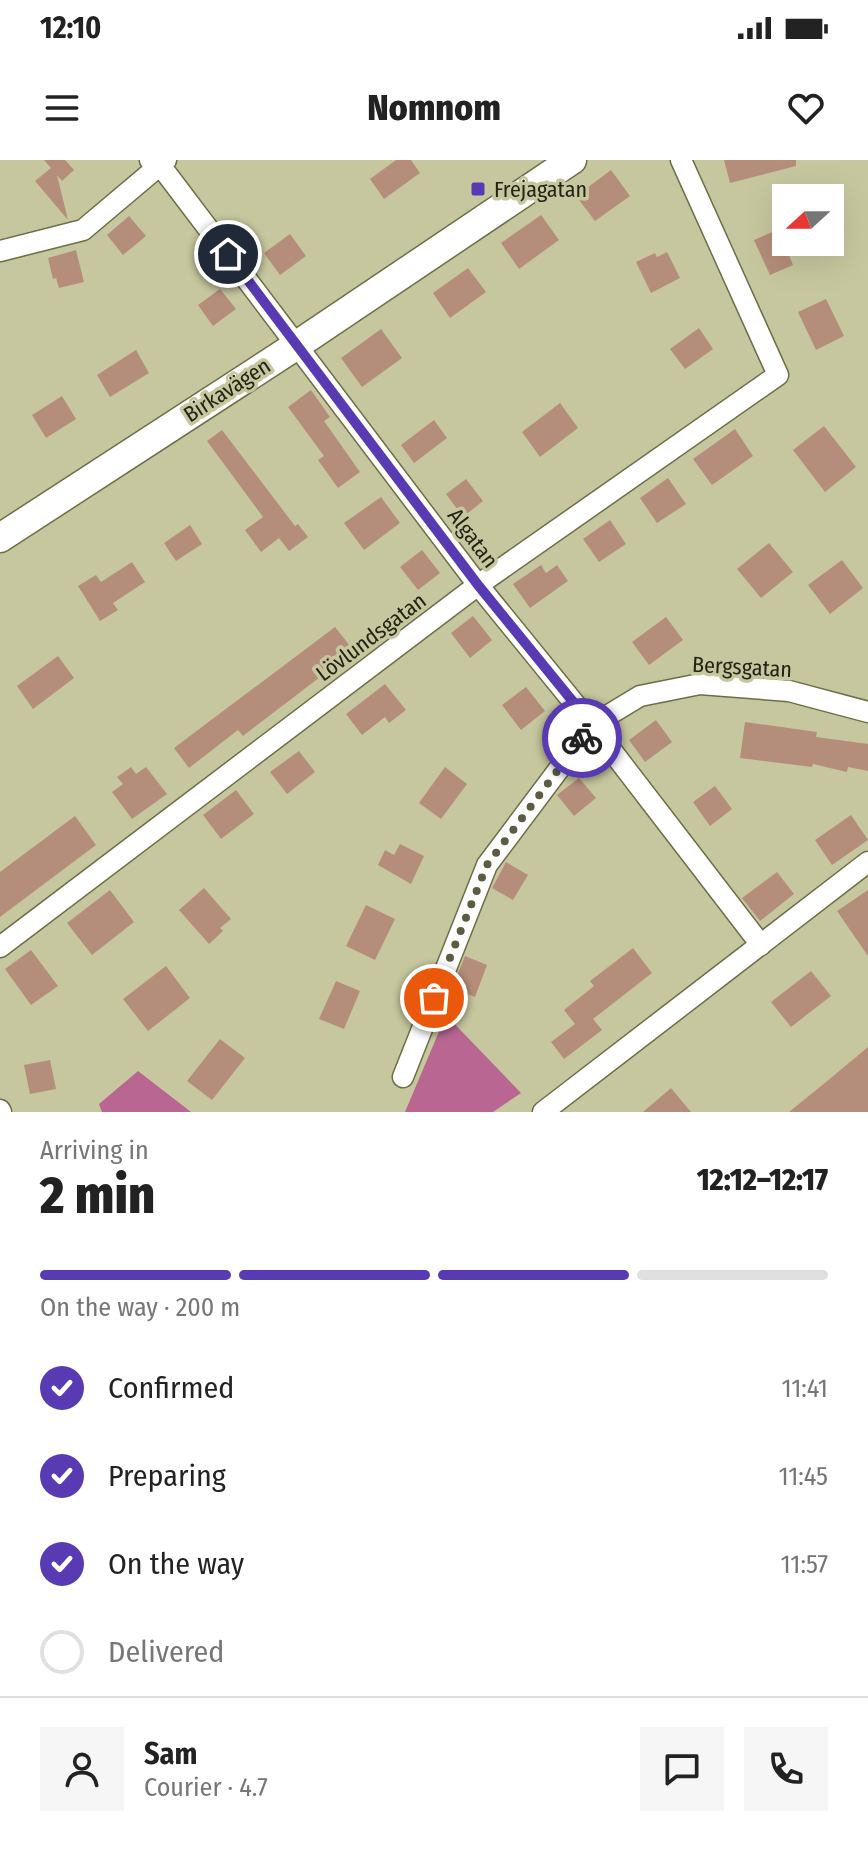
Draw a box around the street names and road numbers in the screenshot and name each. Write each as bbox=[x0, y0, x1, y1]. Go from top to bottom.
street label: Birkavägen bbox=[179, 352, 275, 428]
street label: Algatan bbox=[442, 503, 504, 573]
street label: Lövlundsgatan bbox=[311, 587, 431, 687]
street label: Bergsgatan bbox=[691, 651, 793, 683]

